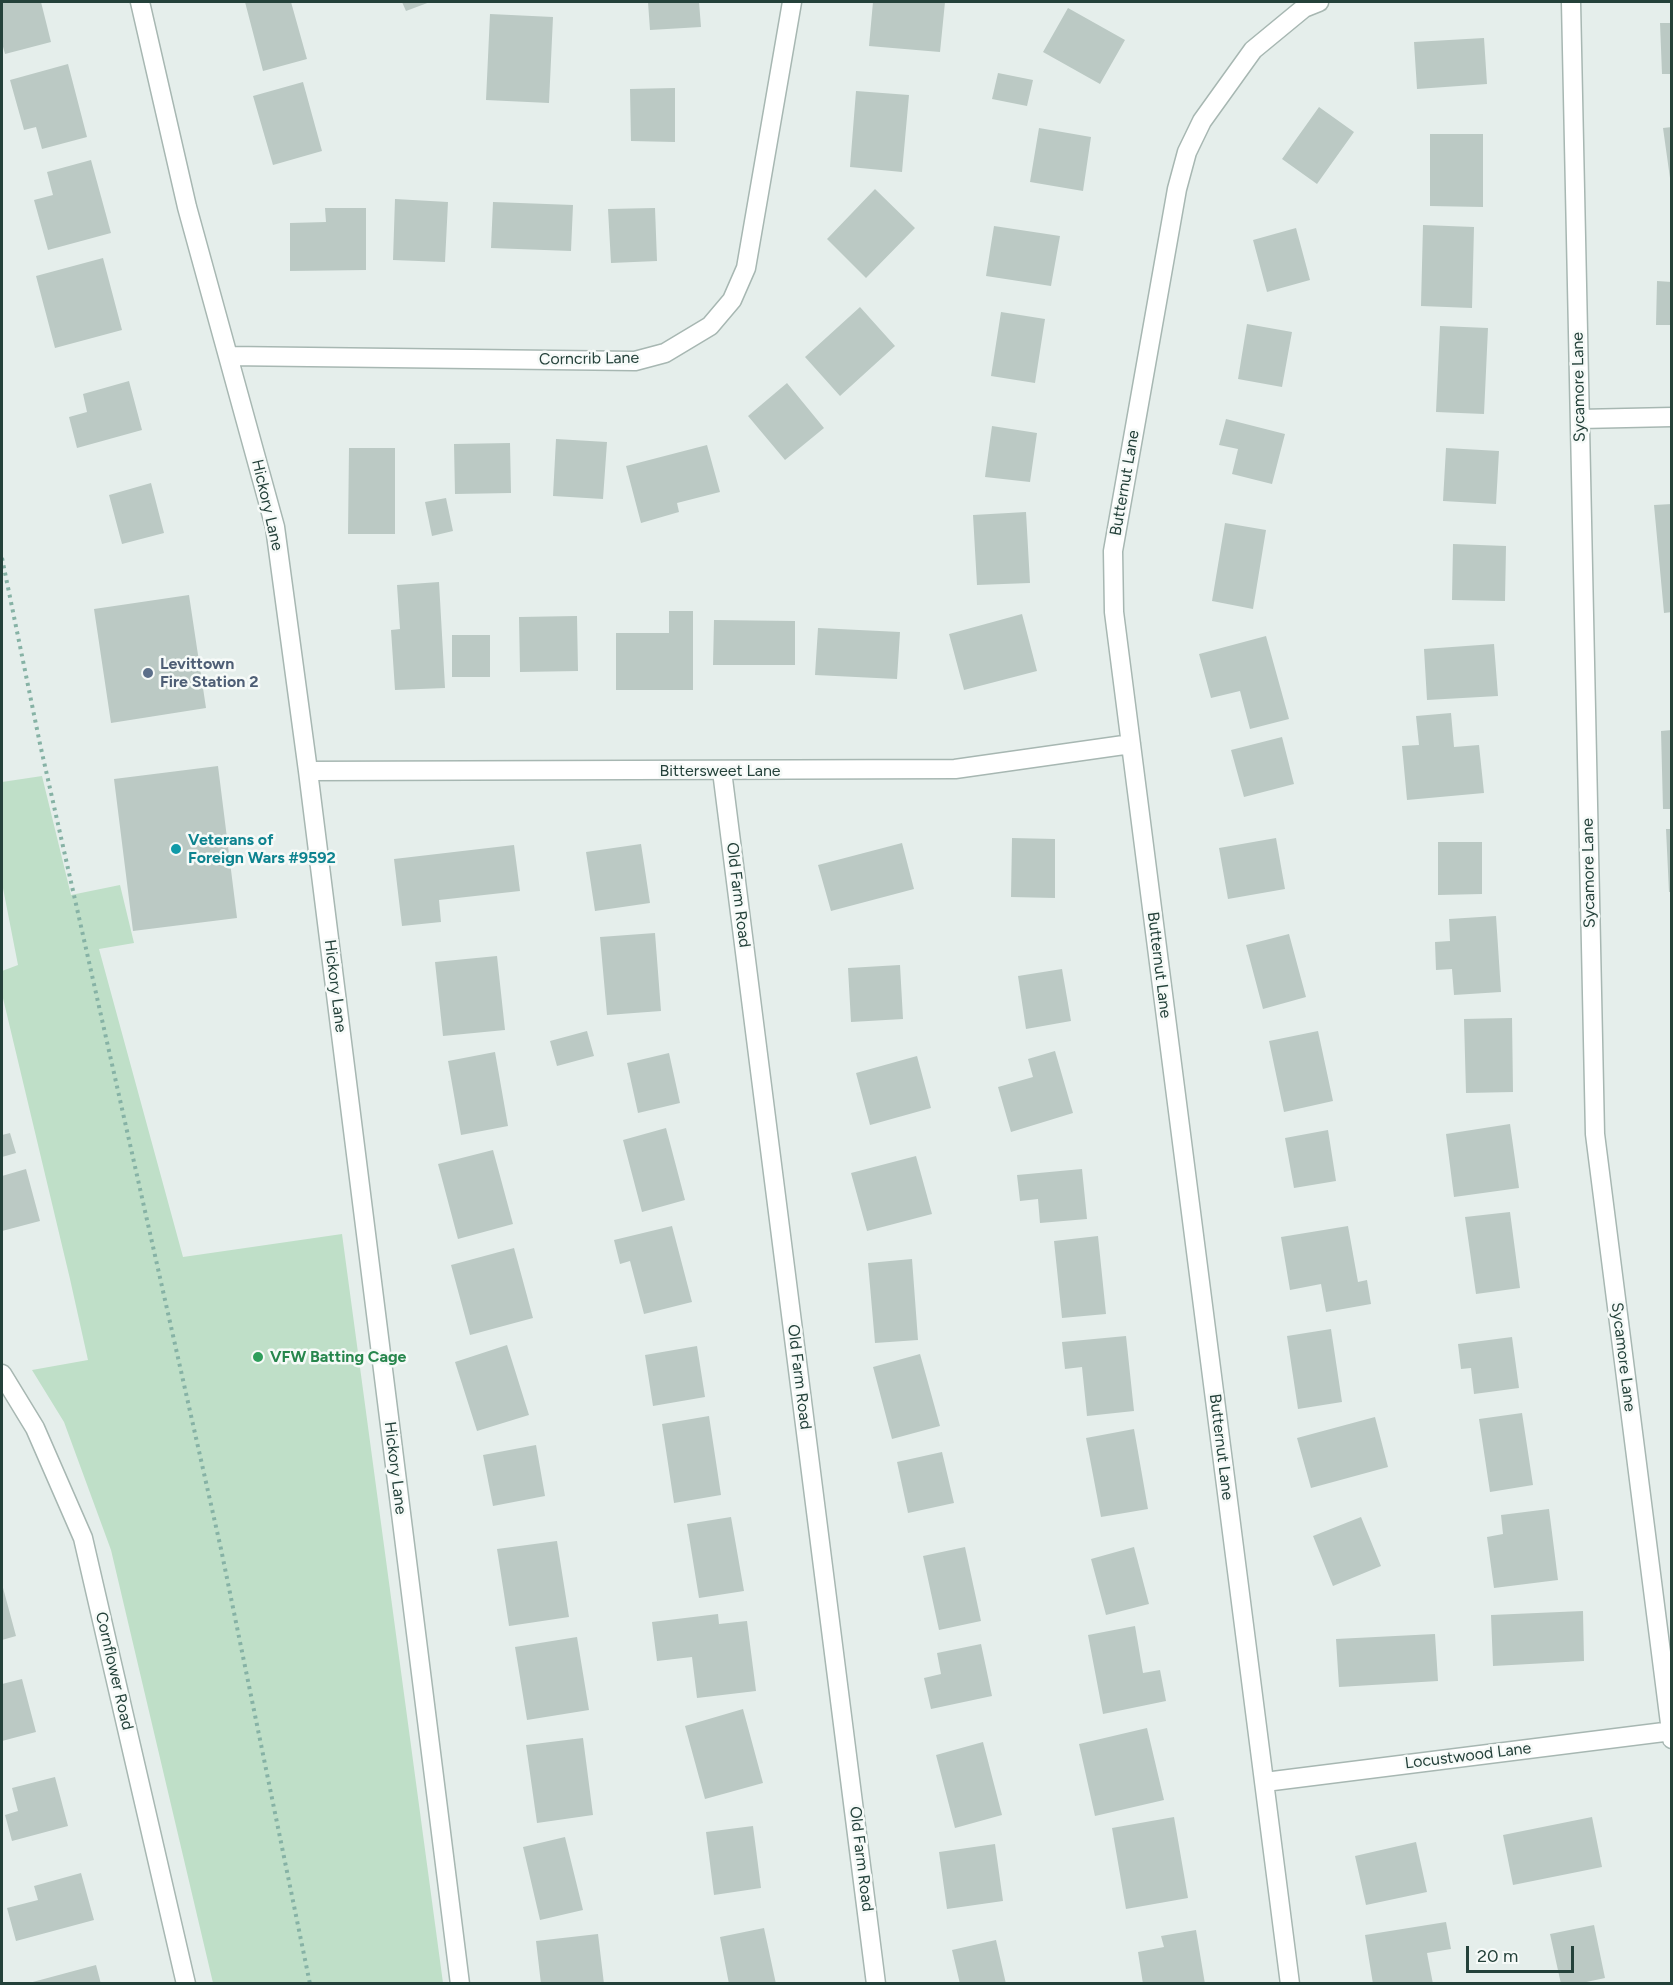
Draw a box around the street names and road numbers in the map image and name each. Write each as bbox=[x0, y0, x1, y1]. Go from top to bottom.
street label: Sycamore Lane bbox=[1568, 332, 1590, 442]
street label: Corncrib Lane bbox=[539, 349, 639, 369]
street label: Butternut Lane bbox=[1106, 429, 1144, 537]
street label: Hickory Lane bbox=[247, 457, 287, 553]
street label: Bittersweet Lane bbox=[659, 761, 781, 781]
street label: Sycamore Lane bbox=[1578, 818, 1600, 928]
street label: Old Farm Road bbox=[722, 841, 754, 949]
street label: Butternut Lane bbox=[1143, 911, 1175, 1019]
street label: Hickory Lane bbox=[320, 939, 350, 1033]
street label: Sycamore Lane bbox=[1607, 1301, 1639, 1413]
street label: Old Farm Road bbox=[783, 1323, 815, 1431]
street label: Butternut Lane bbox=[1205, 1393, 1237, 1501]
street label: Hickory Lane bbox=[380, 1421, 410, 1515]
street label: Cornflower Road bbox=[91, 1610, 137, 1732]
street label: Locustwood Lane bbox=[1404, 1739, 1532, 1773]
street label: Old Farm Road bbox=[845, 1805, 877, 1913]

